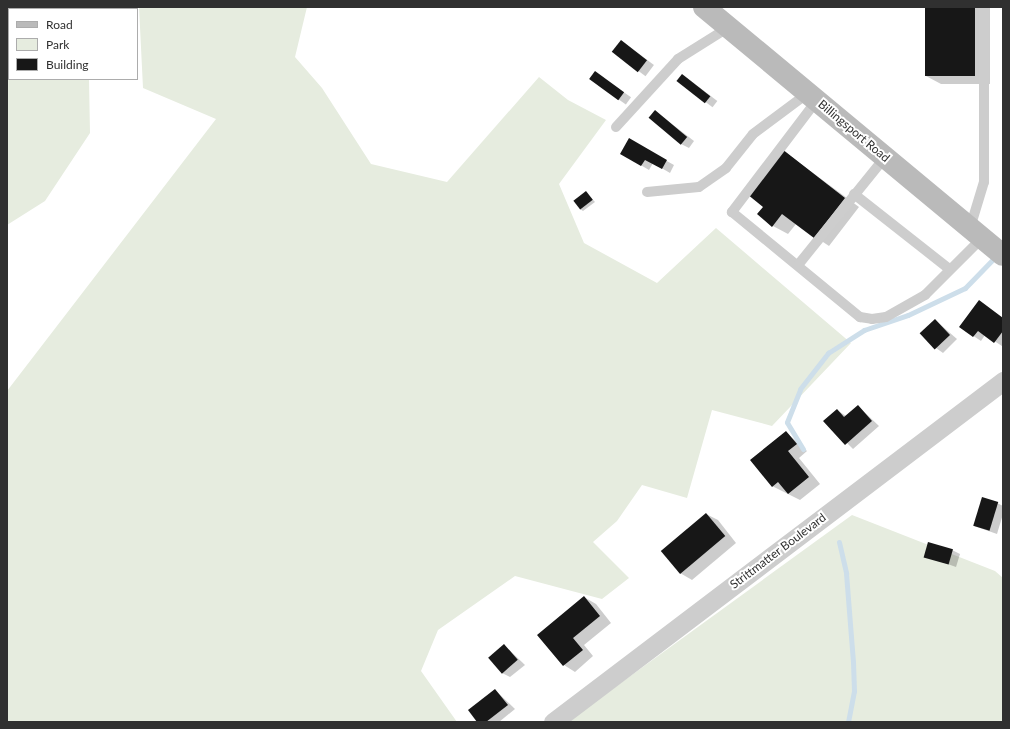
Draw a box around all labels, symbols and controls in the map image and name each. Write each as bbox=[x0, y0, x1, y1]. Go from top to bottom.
legend bbox=[8, 8, 138, 80]
text: Road bbox=[46, 17, 73, 32]
text: Park bbox=[46, 37, 69, 52]
text: Building bbox=[46, 57, 89, 72]
street label: Billingsport Road bbox=[815, 97, 893, 165]
street label: Strittmatter Boulevard bbox=[727, 510, 829, 592]

